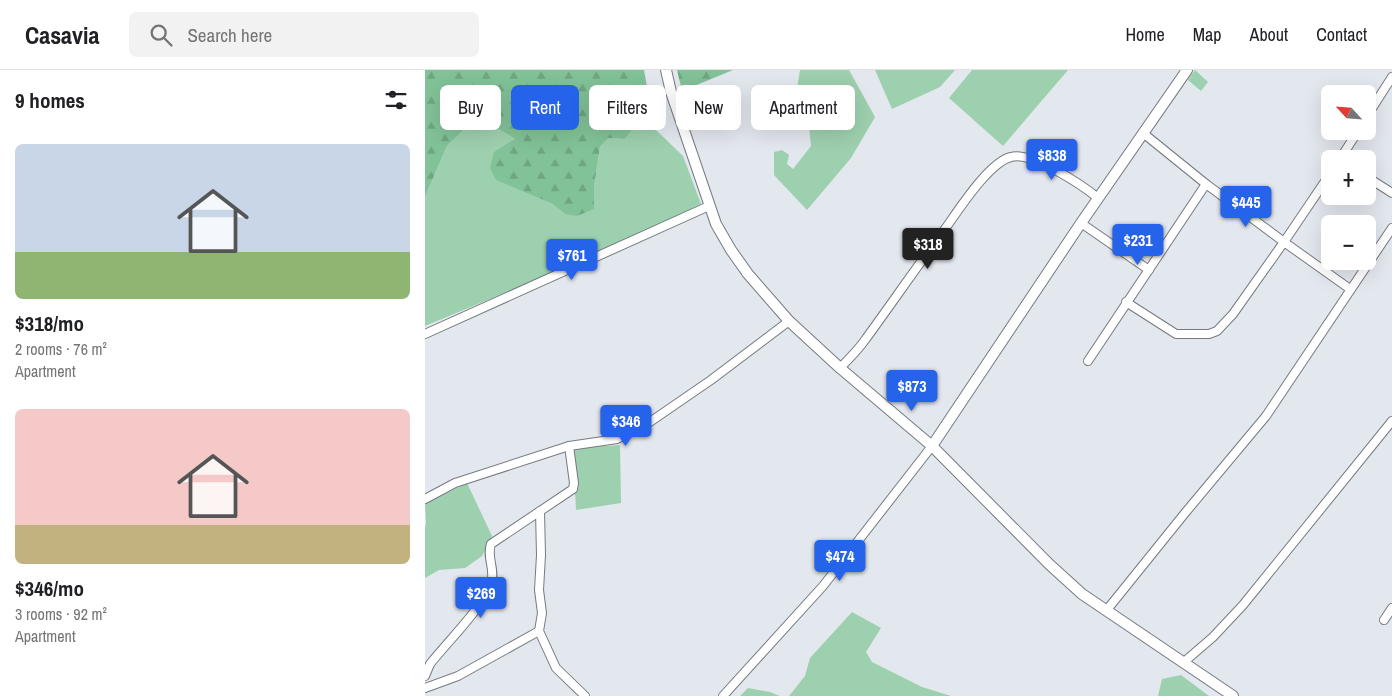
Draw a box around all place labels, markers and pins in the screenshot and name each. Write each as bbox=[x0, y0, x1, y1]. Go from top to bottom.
pin: $838 bbox=[1022, 138, 1082, 181]
pin: $445 bbox=[1216, 186, 1276, 228]
pin: $231 bbox=[1108, 224, 1168, 266]
pin: $318 bbox=[898, 228, 958, 270]
pin: $761 bbox=[542, 238, 602, 281]
pin: $873 bbox=[882, 370, 942, 412]
pin: $346 bbox=[596, 404, 656, 447]
pin: $474 bbox=[810, 540, 870, 582]
pin: $269 bbox=[451, 576, 511, 619]

